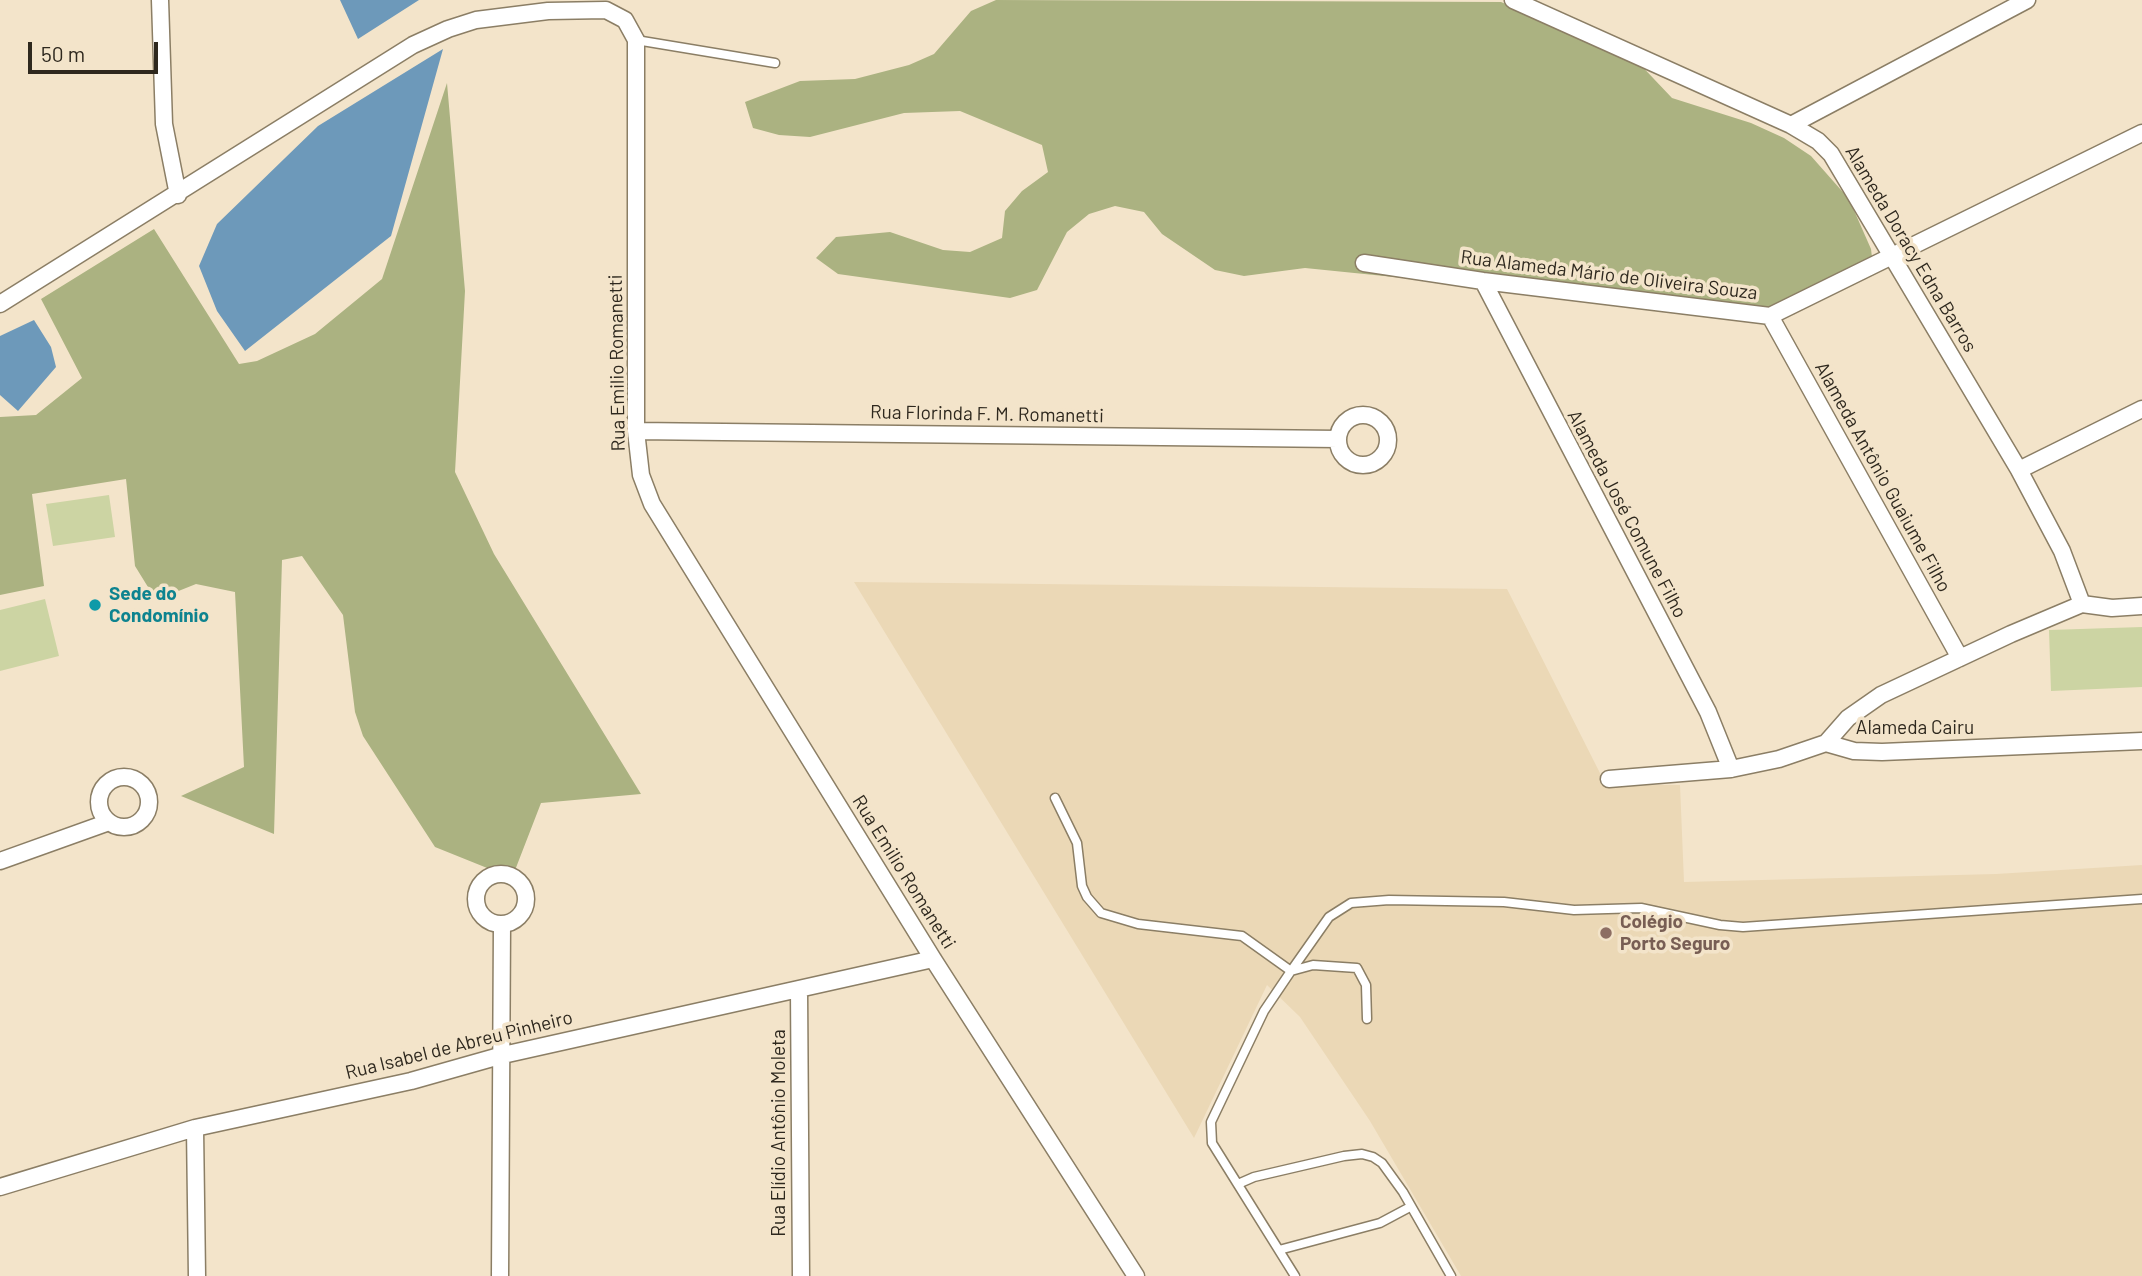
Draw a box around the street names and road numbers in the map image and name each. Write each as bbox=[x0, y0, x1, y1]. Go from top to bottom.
street label: Alameda Doracy Edna Barros bbox=[1840, 142, 1982, 356]
street label: Rua Alameda Mário de Oliveira Souza bbox=[1459, 245, 1759, 305]
street label: Rua Emilio Romanetti bbox=[604, 274, 630, 452]
street label: Alameda Antônio Guaiume Filho bbox=[1810, 358, 1956, 596]
street label: Rua Florinda F. M. Romanetti bbox=[870, 401, 1104, 427]
street label: Alameda José Comune Filho bbox=[1563, 406, 1691, 622]
street label: Alameda Cairu bbox=[1856, 717, 1974, 739]
street label: Rua Emilio Romanetti bbox=[847, 791, 961, 953]
street label: Rua Isabel de Abreu Pinheiro bbox=[343, 1006, 575, 1084]
street label: Rua Elídio Antônio Moleta bbox=[768, 1029, 790, 1237]

